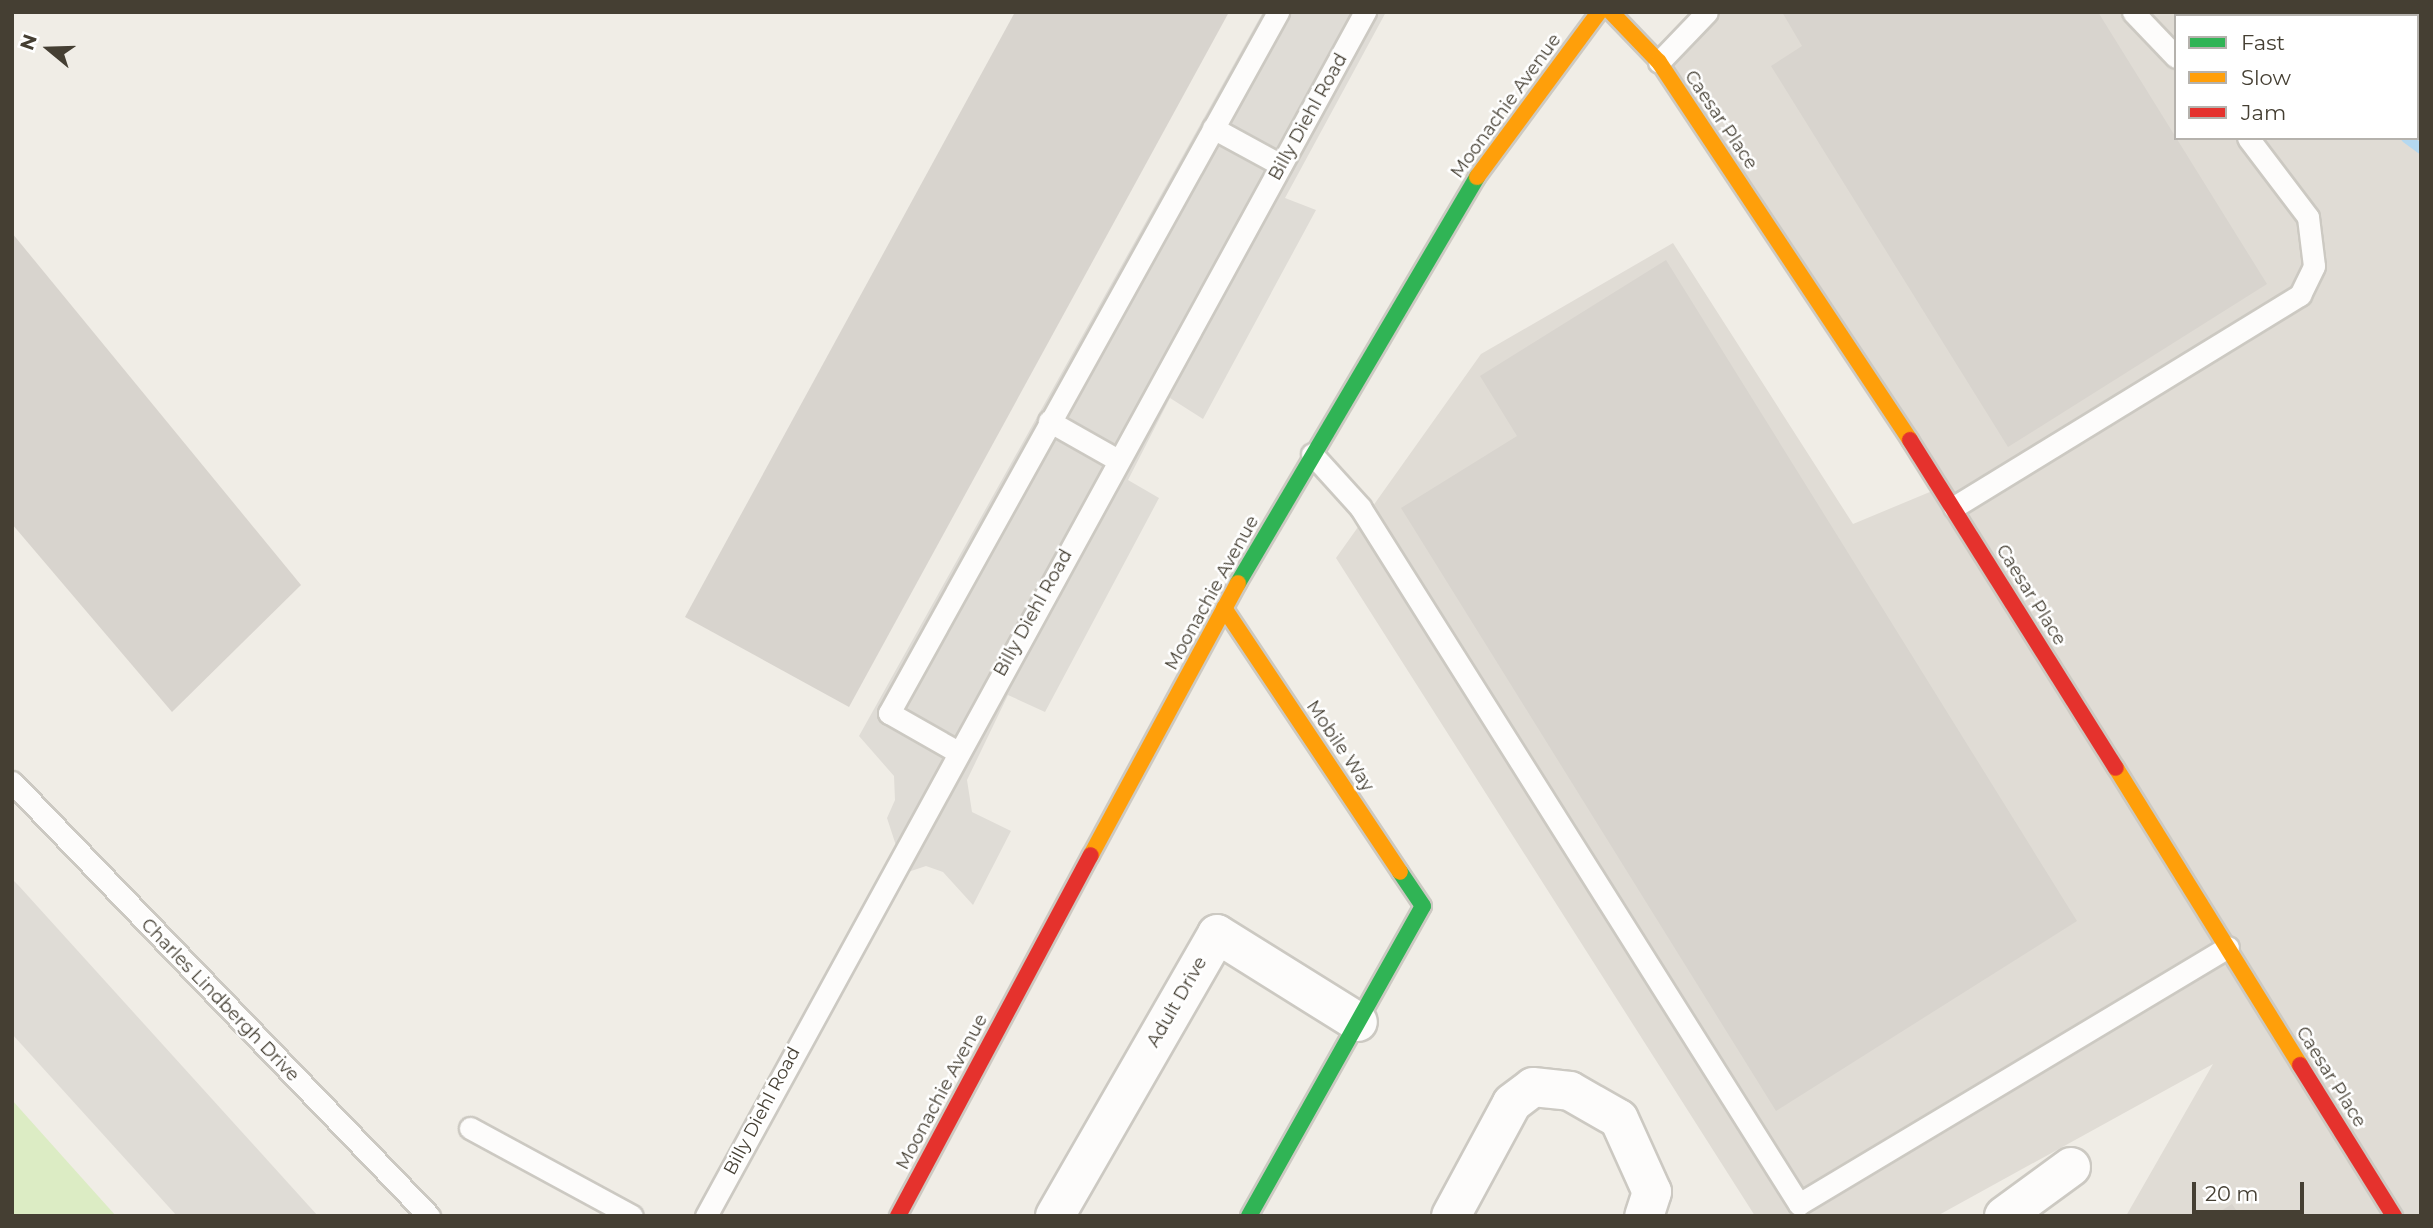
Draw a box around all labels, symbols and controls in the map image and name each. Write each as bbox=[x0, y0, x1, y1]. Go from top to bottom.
north arrow bbox=[14, 14, 84, 84]
legend bbox=[2174, 14, 2419, 140]
street label: Moonachie Avenue bbox=[1446, 30, 1566, 182]
text: Fast bbox=[2241, 30, 2285, 55]
text: N bbox=[15, 31, 42, 53]
street label: Billy Diehl Road bbox=[1264, 50, 1352, 184]
text: Slow bbox=[2241, 65, 2291, 90]
street label: Caesar Place bbox=[1680, 66, 1762, 174]
text: Jam bbox=[2241, 100, 2286, 125]
street label: Moonachie Avenue bbox=[1161, 512, 1263, 674]
street label: Caesar Place bbox=[1991, 541, 2071, 649]
street label: Billy Diehl Road bbox=[989, 546, 1077, 680]
street label: Mobile Way bbox=[1302, 696, 1378, 796]
street label: Charles Lindbergh Drive bbox=[136, 914, 304, 1086]
street label: Adult Drive bbox=[1142, 953, 1212, 1051]
street label: Moonachie Avenue bbox=[892, 1011, 992, 1173]
street label: Caesar Place bbox=[2291, 1023, 2371, 1131]
street label: Billy Diehl Road bbox=[719, 1043, 805, 1179]
scale bar bbox=[2195, 1168, 2307, 1212]
text: 20 m bbox=[2205, 1181, 2259, 1206]

